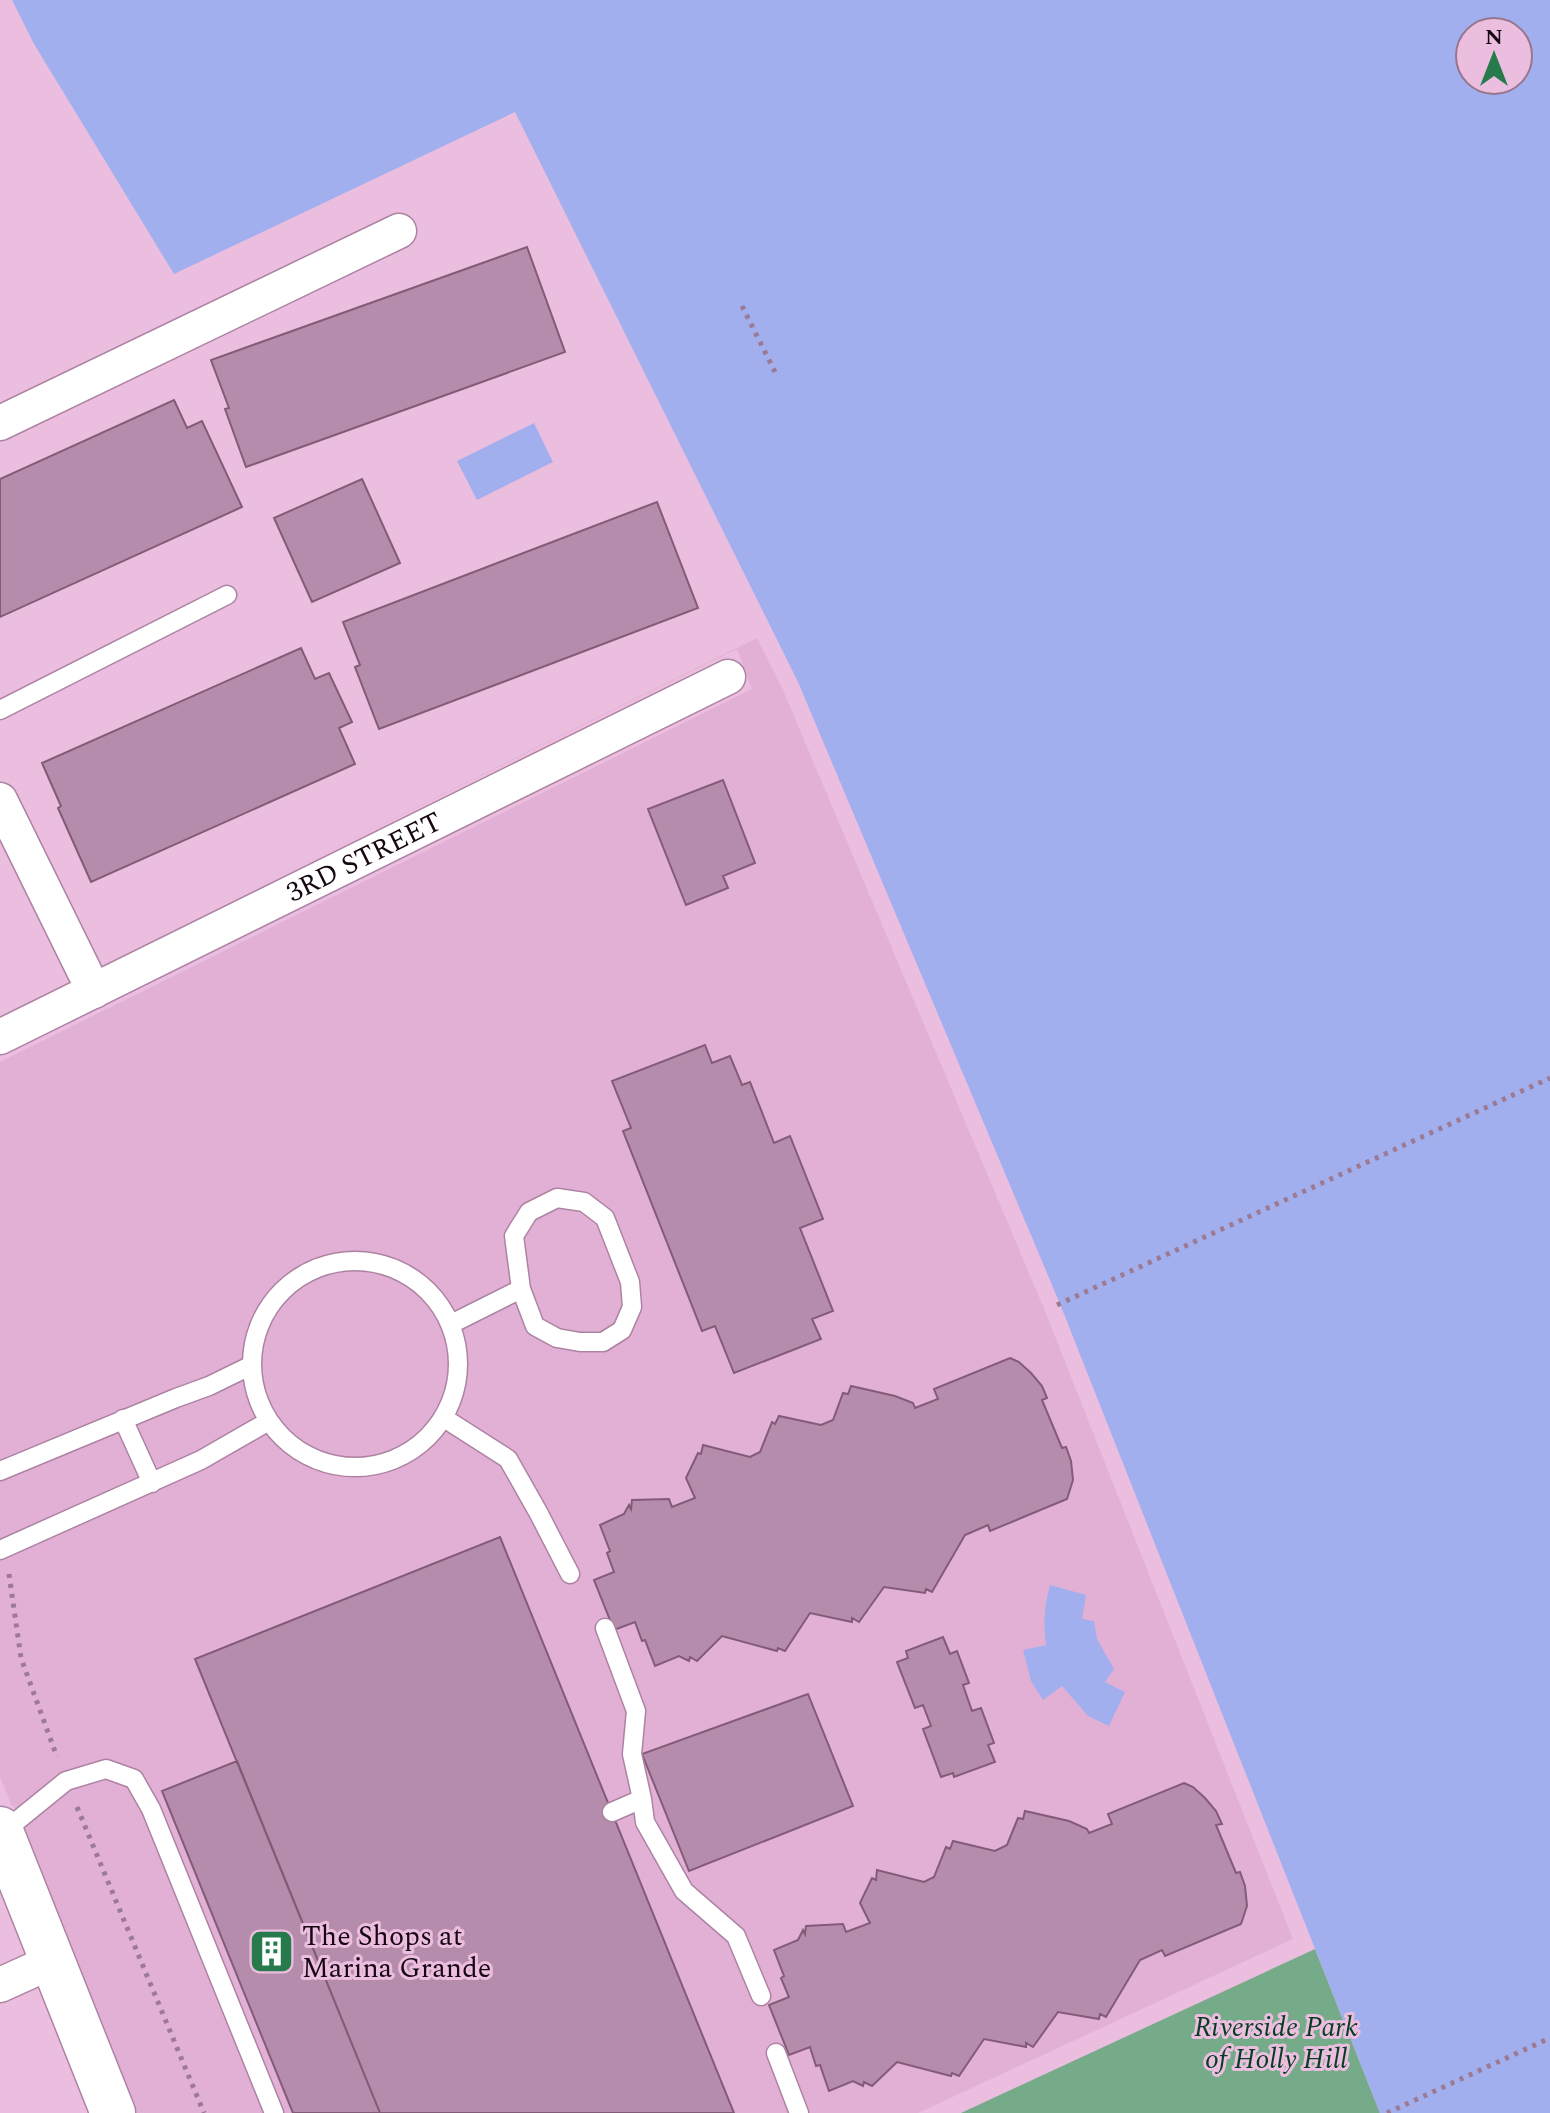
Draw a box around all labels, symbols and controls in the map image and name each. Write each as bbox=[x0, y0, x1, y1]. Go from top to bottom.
north arrow bbox=[1454, 16, 1534, 96]
text: N bbox=[1485, 21, 1503, 54]
street label: 3RD STREET bbox=[279, 800, 449, 914]
place label: The Shops at Marina Grande bbox=[302, 1915, 491, 1990]
building icon: The Shops at Marina Grande bbox=[247, 1928, 295, 1976]
park label: Riverside Park of Holly Hill bbox=[1194, 2006, 1358, 2081]

